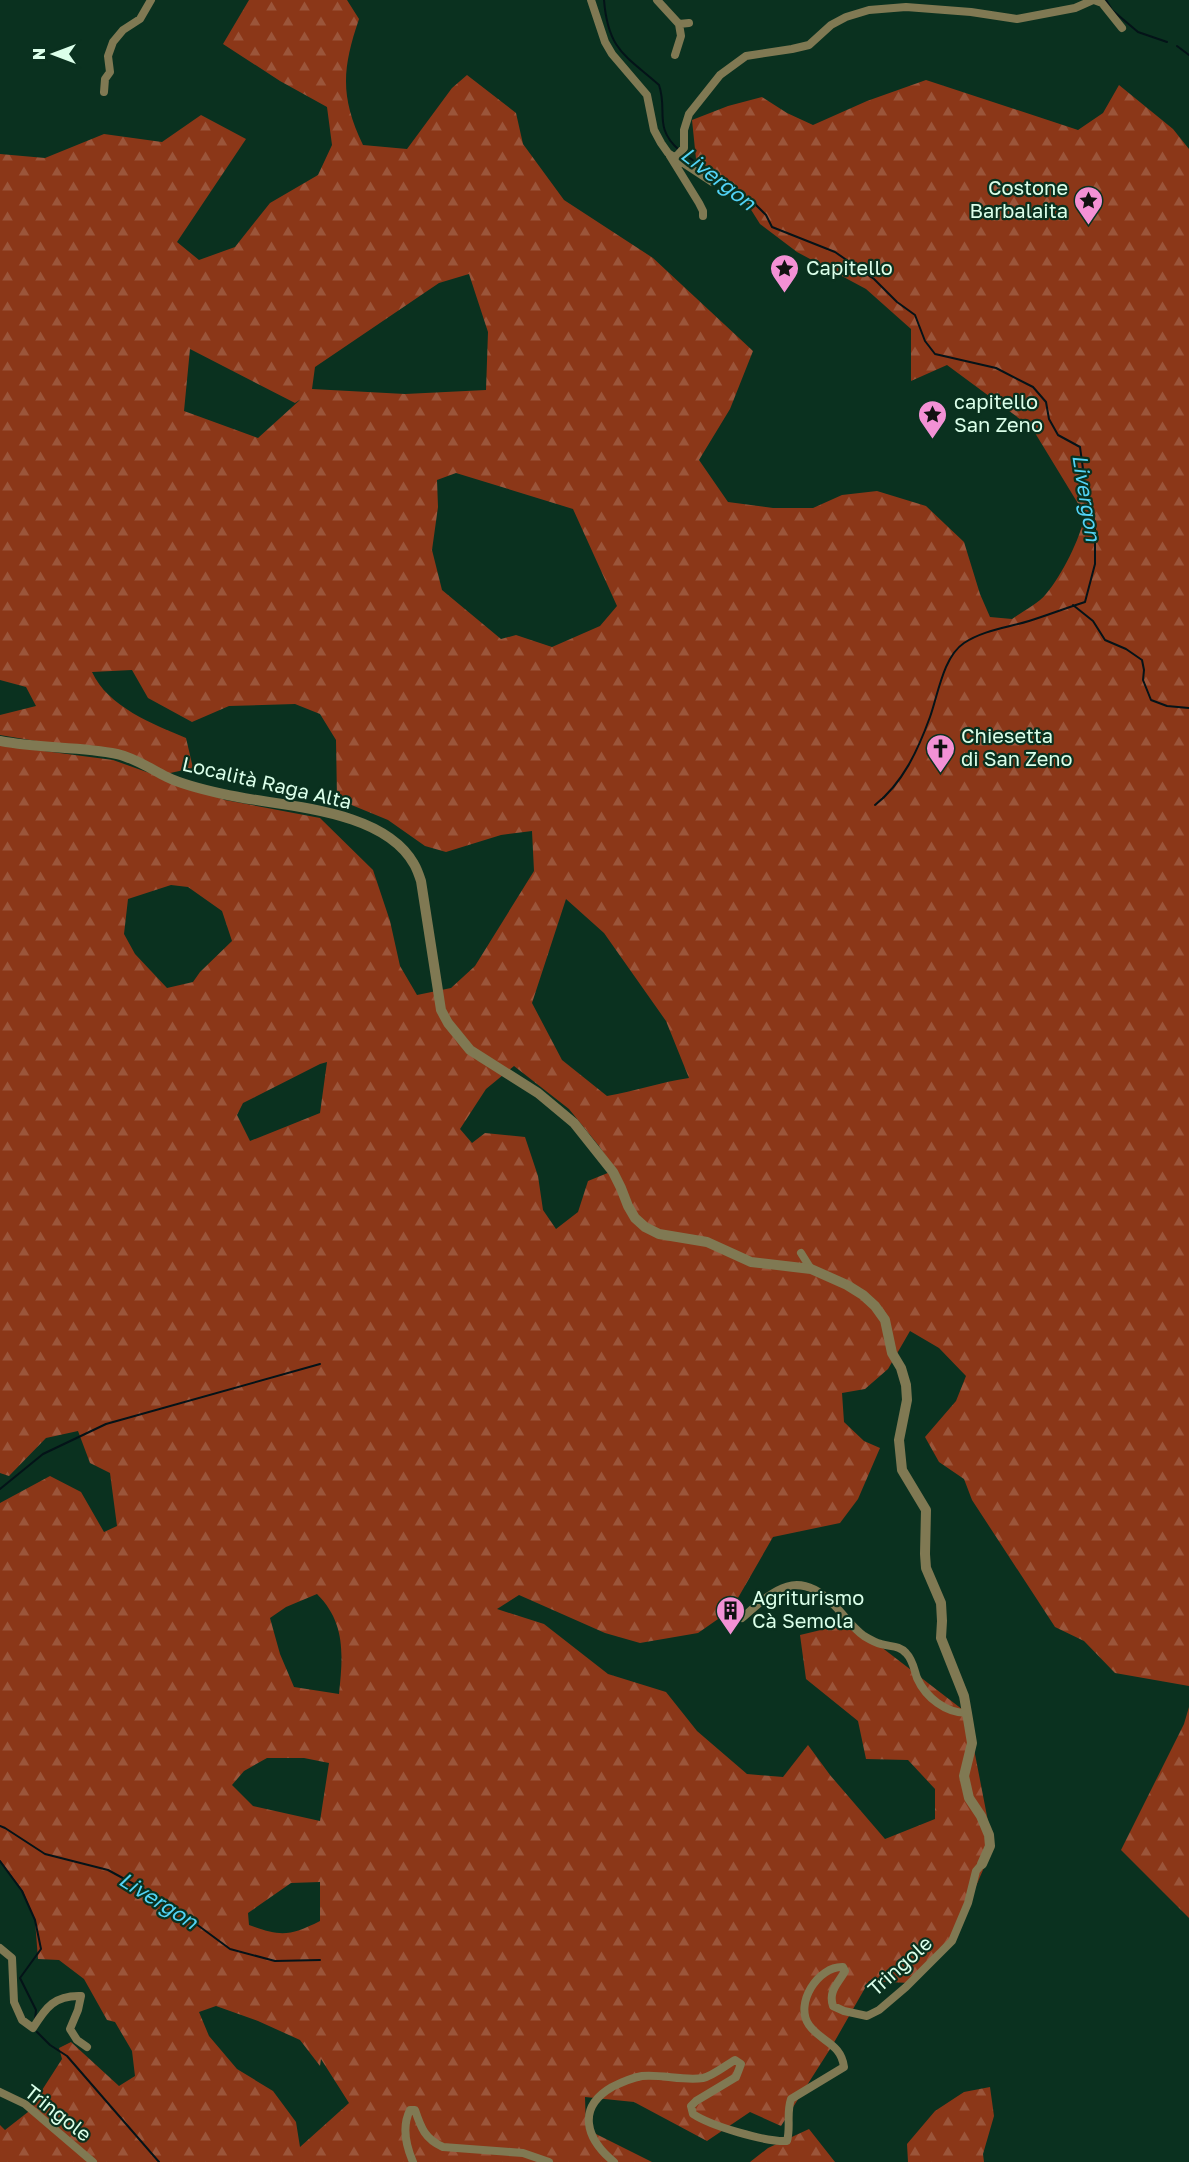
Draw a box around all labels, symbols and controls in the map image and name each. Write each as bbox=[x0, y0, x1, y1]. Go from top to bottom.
north arrow bbox=[24, 24, 84, 84]
text: N bbox=[29, 48, 49, 60]
water label: Livergon bbox=[676, 141, 762, 216]
place label: Costone Barbalaita bbox=[970, 175, 1068, 222]
place icon: Costone Barbalaita bbox=[1073, 184, 1105, 226]
place icon: Capitello bbox=[769, 252, 801, 294]
place label: Capitello bbox=[806, 255, 893, 279]
place label: capitello San Zeno bbox=[954, 389, 1043, 436]
place icon: capitello San Zeno bbox=[917, 398, 949, 440]
water label: Livergon bbox=[1067, 453, 1107, 544]
place label: Chiesetta di San Zeno bbox=[961, 723, 1073, 770]
church icon: Chiesetta di San Zeno bbox=[924, 732, 956, 774]
street label: Località Raga Alta bbox=[180, 751, 354, 813]
place label: Agriturismo Cà Semola bbox=[752, 1585, 864, 1632]
building icon: Agriturismo Cà Semola bbox=[715, 1594, 747, 1636]
water label: Livergon bbox=[115, 1866, 203, 1935]
street label: Tringole bbox=[862, 1930, 936, 2000]
street label: Tringole bbox=[20, 2079, 97, 2146]

